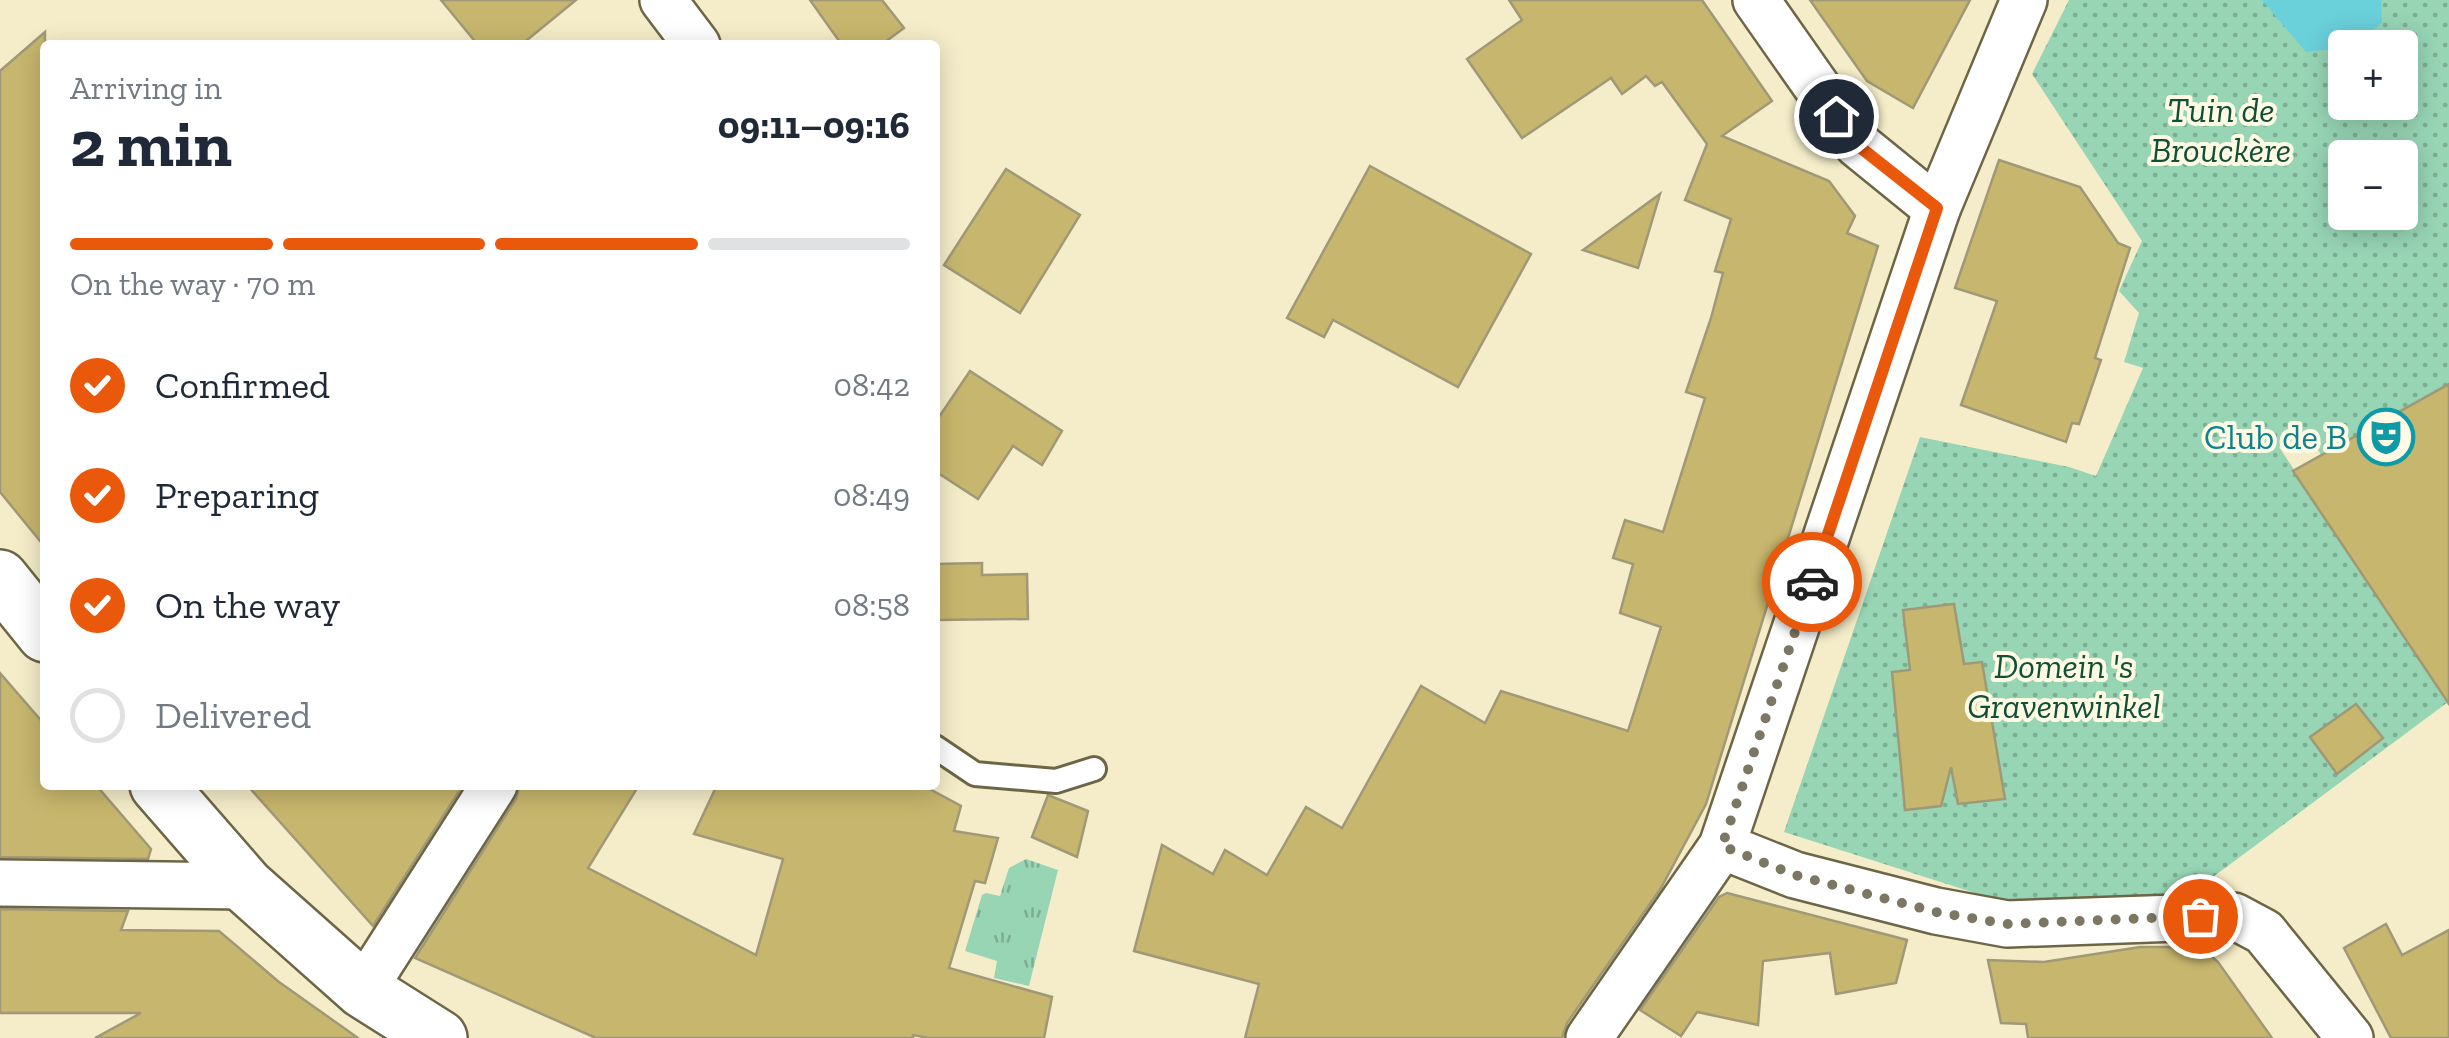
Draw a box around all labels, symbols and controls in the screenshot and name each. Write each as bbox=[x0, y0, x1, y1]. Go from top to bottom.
map controls bbox=[2328, 30, 2418, 230]
button: + bbox=[2328, 30, 2418, 120]
text: Arriving in bbox=[70, 69, 222, 107]
pin bbox=[1794, 74, 1879, 159]
icon: home bbox=[1809, 89, 1864, 144]
park label: Tuin de Brouckère bbox=[2151, 89, 2291, 171]
text: 09:11–09:16 bbox=[718, 102, 910, 148]
text: 2 min bbox=[70, 105, 232, 183]
button: − bbox=[2328, 140, 2418, 230]
text: On the way · 70 m bbox=[70, 265, 315, 303]
icon: check bbox=[70, 358, 125, 413]
text: Confirmed bbox=[155, 362, 330, 408]
text: 08:42 bbox=[833, 366, 910, 404]
theatre icon: Club de B bbox=[2356, 407, 2416, 467]
place label: Club de B bbox=[2204, 416, 2347, 458]
icon: check bbox=[70, 468, 125, 523]
text: Preparing bbox=[155, 472, 319, 518]
text: 08:49 bbox=[833, 476, 910, 514]
courier bbox=[1762, 532, 1862, 632]
icon: car bbox=[1785, 555, 1840, 610]
icon: check bbox=[70, 578, 125, 633]
text: On the way bbox=[155, 582, 340, 628]
text: 08:58 bbox=[834, 586, 910, 624]
park label: Domein 's Gravenwinkel bbox=[1967, 645, 2161, 727]
text: Delivered bbox=[155, 692, 311, 738]
pin bbox=[2158, 874, 2243, 959]
icon: bag bbox=[2173, 889, 2228, 944]

